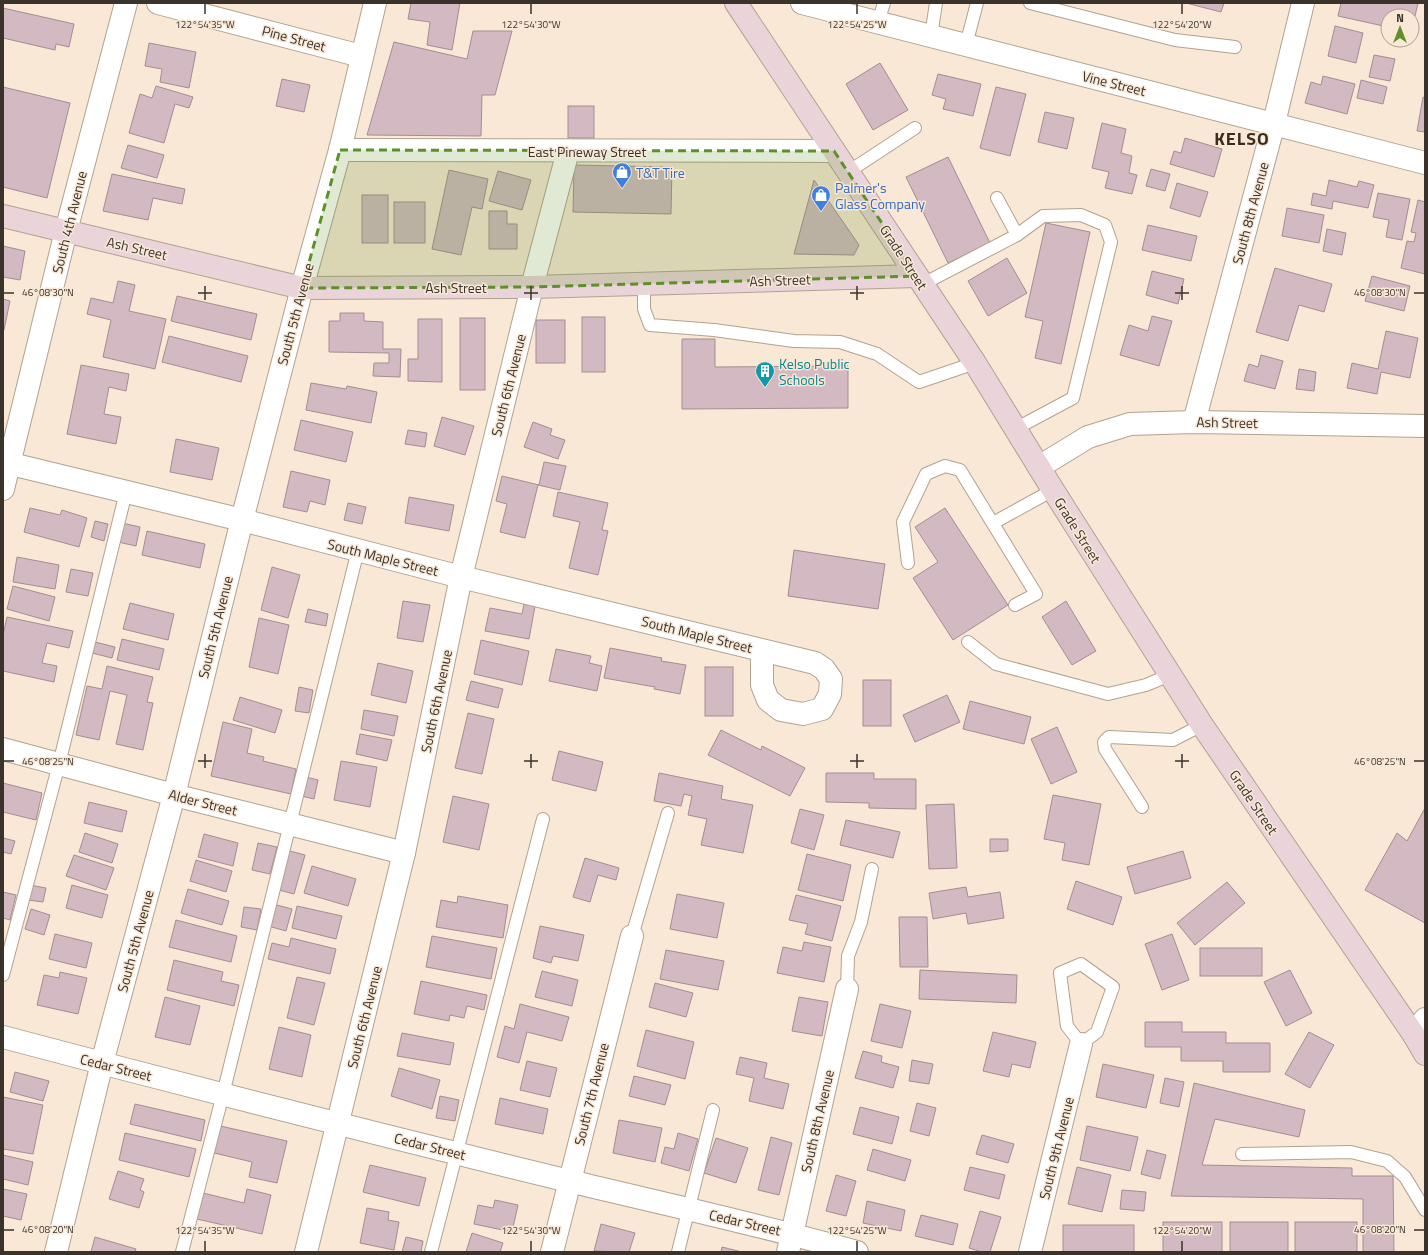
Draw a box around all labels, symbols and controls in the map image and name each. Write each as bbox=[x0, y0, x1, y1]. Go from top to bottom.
north arrow bbox=[1380, 8, 1420, 48]
text: N bbox=[1396, 10, 1404, 26]
text: 122°54'35"W bbox=[175, 17, 235, 32]
text: 122°54'30"W bbox=[501, 17, 561, 32]
text: 122°54'25"W bbox=[827, 17, 887, 32]
text: 122°54'20"W bbox=[1152, 17, 1212, 32]
street label: Pine Street bbox=[260, 19, 328, 57]
street label: Vine Street bbox=[1080, 65, 1148, 101]
district label: KELSO bbox=[1214, 125, 1270, 152]
street label: East Pineway Street bbox=[528, 141, 646, 162]
street label: South 8th Avenue bbox=[1226, 160, 1274, 266]
shop icon: T&T Tire bbox=[611, 161, 633, 189]
place label: T&T Tire bbox=[636, 162, 685, 183]
street label: South 4th Avenue bbox=[46, 168, 92, 276]
place label: Palmer's Glass Company bbox=[835, 177, 925, 214]
shop icon: Palmer's Glass Company bbox=[810, 184, 832, 212]
street label: Grade Street bbox=[875, 220, 933, 294]
street label: Ash Street bbox=[105, 231, 169, 265]
street label: South 5th Avenue bbox=[271, 261, 319, 367]
street label: Ash Street bbox=[749, 268, 811, 292]
street label: Ash Street bbox=[425, 277, 487, 298]
text: 46°08'30"N bbox=[22, 285, 74, 300]
text: 46°08'30"N bbox=[1354, 285, 1406, 300]
street label: South 6th Avenue bbox=[485, 331, 531, 439]
place label: Kelso Public Schools bbox=[779, 353, 850, 390]
building icon: Kelso Public Schools bbox=[754, 360, 776, 388]
street label: Ash Street bbox=[1196, 411, 1258, 433]
street label: Grade Street bbox=[1049, 493, 1107, 567]
street label: South Maple Street bbox=[325, 533, 441, 581]
street label: South 5th Avenue bbox=[192, 573, 238, 681]
street label: South Maple Street bbox=[639, 610, 755, 658]
street label: South 6th Avenue bbox=[415, 647, 457, 755]
text: 46°08'25"N bbox=[22, 754, 74, 769]
text: 46°08'25"N bbox=[1354, 754, 1406, 769]
street label: Grade Street bbox=[1225, 765, 1283, 839]
street label: Alder Street bbox=[166, 783, 240, 821]
street label: South 5th Avenue bbox=[111, 888, 159, 994]
street label: South 6th Avenue bbox=[341, 963, 387, 1071]
street label: South 7th Avenue bbox=[568, 1040, 614, 1148]
street label: Cedar Street bbox=[78, 1048, 154, 1086]
street label: South 8th Avenue bbox=[795, 1067, 839, 1175]
street label: South 9th Avenue bbox=[1033, 1094, 1079, 1202]
street label: Cedar Street bbox=[392, 1127, 468, 1165]
street label: Cedar Street bbox=[707, 1204, 783, 1240]
text: 46°08'20"N bbox=[22, 1222, 74, 1237]
text: 46°08'20"N bbox=[1354, 1222, 1406, 1237]
text: 122°54'35"W bbox=[175, 1223, 235, 1238]
text: 122°54'30"W bbox=[501, 1223, 561, 1238]
text: 122°54'25"W bbox=[827, 1223, 887, 1238]
text: 122°54'20"W bbox=[1152, 1223, 1212, 1238]

